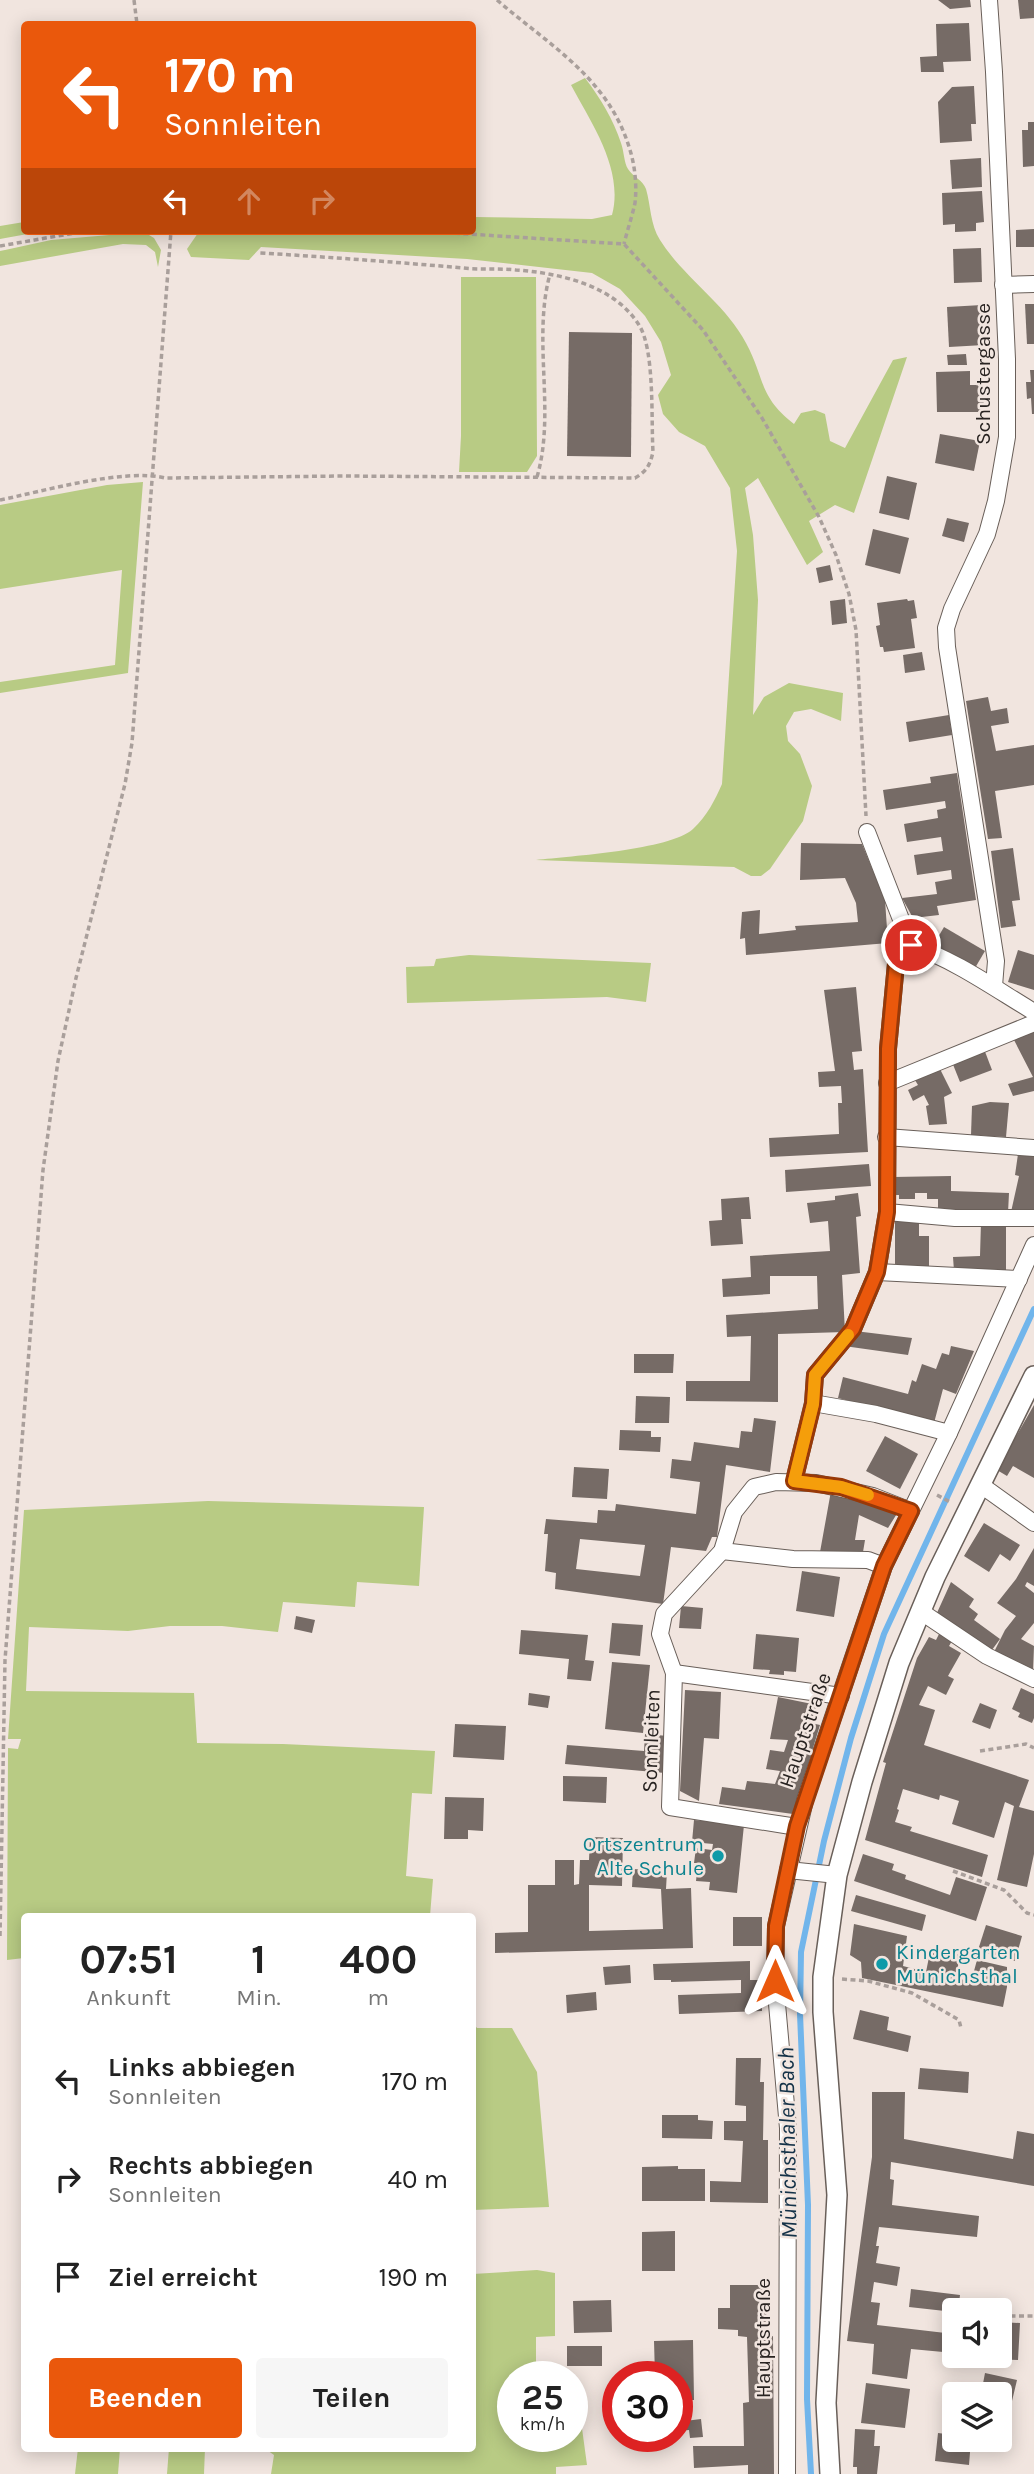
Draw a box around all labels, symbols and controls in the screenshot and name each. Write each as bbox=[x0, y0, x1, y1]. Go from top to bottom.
text: 170 m bbox=[164, 47, 296, 104]
icon: left bbox=[49, 49, 140, 140]
text: Sonnleiten bbox=[164, 106, 322, 143]
icon: left bbox=[157, 182, 195, 220]
icon: ahead bbox=[230, 182, 268, 220]
icon: right bbox=[303, 182, 341, 220]
street label: Schustergasse bbox=[971, 303, 995, 445]
pin bbox=[881, 915, 941, 975]
icon: arrive bbox=[892, 926, 930, 964]
street label: Hauptstraße bbox=[774, 1669, 836, 1791]
street label: Sonnleiten bbox=[637, 1689, 665, 1793]
place label: Ortszentrum Alte Schule bbox=[583, 1832, 704, 1880]
marker: Ortszentrum Alte Schule bbox=[710, 1848, 726, 1864]
text: 07:51 bbox=[80, 1934, 178, 1984]
text: 1 bbox=[251, 1934, 266, 1984]
text: 400 bbox=[339, 1934, 417, 1984]
place label: Kindergarten Münichsthal bbox=[896, 1940, 1021, 1988]
position arrow bbox=[738, 1944, 812, 2018]
marker: Kindergarten Münichsthal bbox=[874, 1956, 890, 1972]
text: Ankunft bbox=[86, 1984, 171, 2011]
text: Min. bbox=[236, 1984, 281, 2011]
text: m bbox=[368, 1984, 389, 2011]
water label: Münichsthaler Bach bbox=[772, 2047, 803, 2239]
text: Links abbiegen bbox=[108, 2052, 296, 2083]
icon: left bbox=[49, 2062, 87, 2100]
text: 170 m bbox=[381, 2066, 448, 2097]
text: Sonnleiten bbox=[108, 2083, 222, 2110]
text: Rechts abbiegen bbox=[108, 2150, 314, 2181]
icon: right bbox=[49, 2160, 87, 2198]
text: 40 m bbox=[388, 2164, 448, 2195]
text: Sonnleiten bbox=[108, 2181, 222, 2208]
icon: arrive bbox=[49, 2258, 87, 2296]
text: Ziel erreicht bbox=[108, 2262, 258, 2293]
text: 190 m bbox=[378, 2262, 448, 2293]
street label: Hauptstraße bbox=[751, 2278, 775, 2398]
map controls bbox=[942, 2298, 1012, 2452]
button: sound bbox=[942, 2298, 1012, 2368]
button: Beenden bbox=[49, 2358, 242, 2438]
button: Teilen bbox=[256, 2358, 448, 2438]
speed limit sign: 30 bbox=[602, 2361, 693, 2452]
text: 25 bbox=[522, 2377, 563, 2418]
button: layers bbox=[942, 2382, 1012, 2452]
text: km/h bbox=[520, 2413, 565, 2435]

